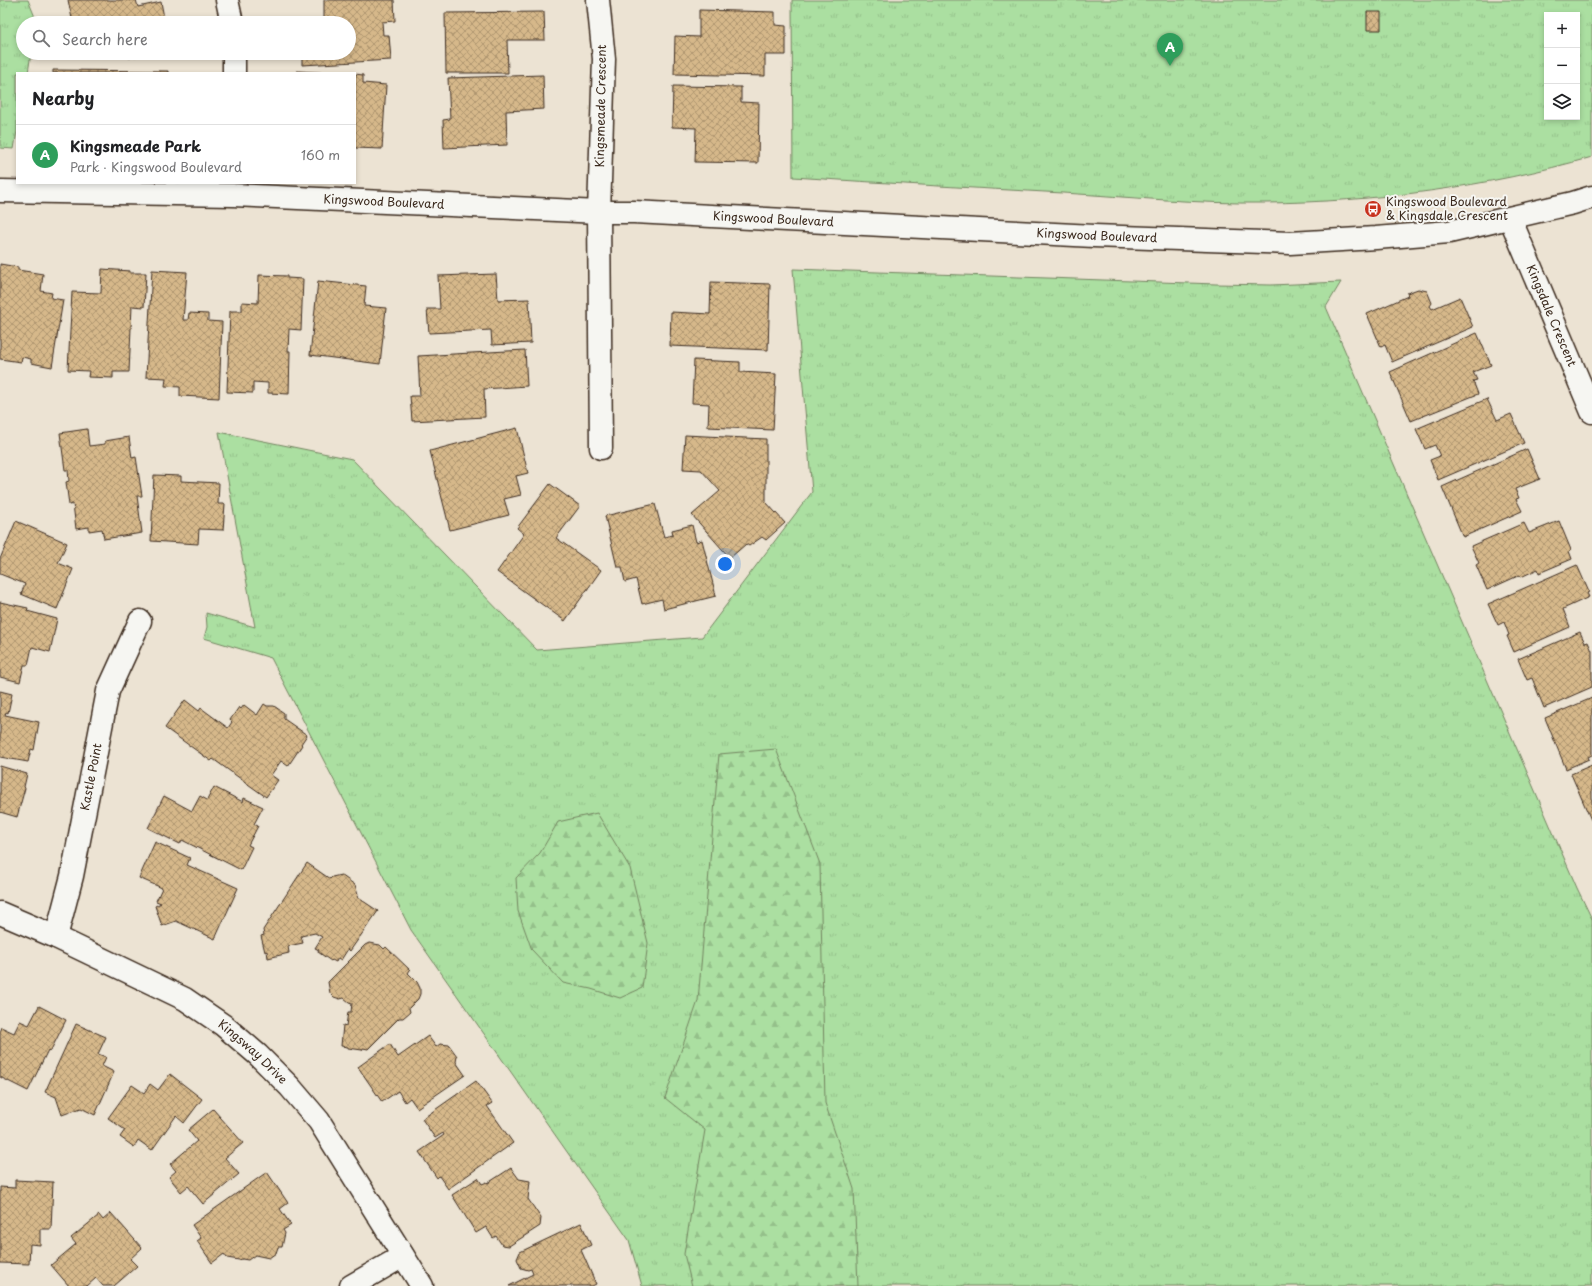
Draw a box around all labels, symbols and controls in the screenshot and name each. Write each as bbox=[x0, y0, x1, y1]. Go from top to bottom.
map controls bbox=[1544, 12, 1580, 120]
button: + bbox=[1544, 12, 1580, 48]
search box bbox=[16, 16, 356, 60]
icon: search bbox=[30, 27, 52, 49]
text: Search here bbox=[62, 27, 148, 50]
pin: A bbox=[1157, 33, 1183, 66]
street label: Kingsmeade Crescent bbox=[590, 44, 610, 168]
button: − bbox=[1544, 48, 1580, 84]
button: layers bbox=[1544, 84, 1580, 120]
text: Nearby bbox=[32, 85, 94, 111]
text: Kingsmeade Park bbox=[70, 134, 201, 157]
text: A bbox=[40, 145, 50, 164]
text: 160 m bbox=[301, 145, 340, 164]
text: Park · Kingswood Boulevard bbox=[70, 157, 242, 176]
street label: Kingswood Boulevard bbox=[323, 189, 445, 213]
place label: Kingswood Boulevard & Kingsdale Crescent bbox=[1386, 192, 1508, 224]
bus stop icon: Kingswood Boulevard & Kingsdale Crescent bbox=[1363, 199, 1383, 219]
street label: Kingswood Boulevard bbox=[713, 206, 835, 230]
street label: Kingswood Boulevard bbox=[1036, 223, 1158, 246]
street label: Kingsdale Crescent bbox=[1523, 261, 1582, 369]
your location bbox=[715, 554, 735, 574]
street label: Kastle Point bbox=[75, 741, 106, 812]
street label: Kingsway Drive bbox=[215, 1014, 292, 1088]

